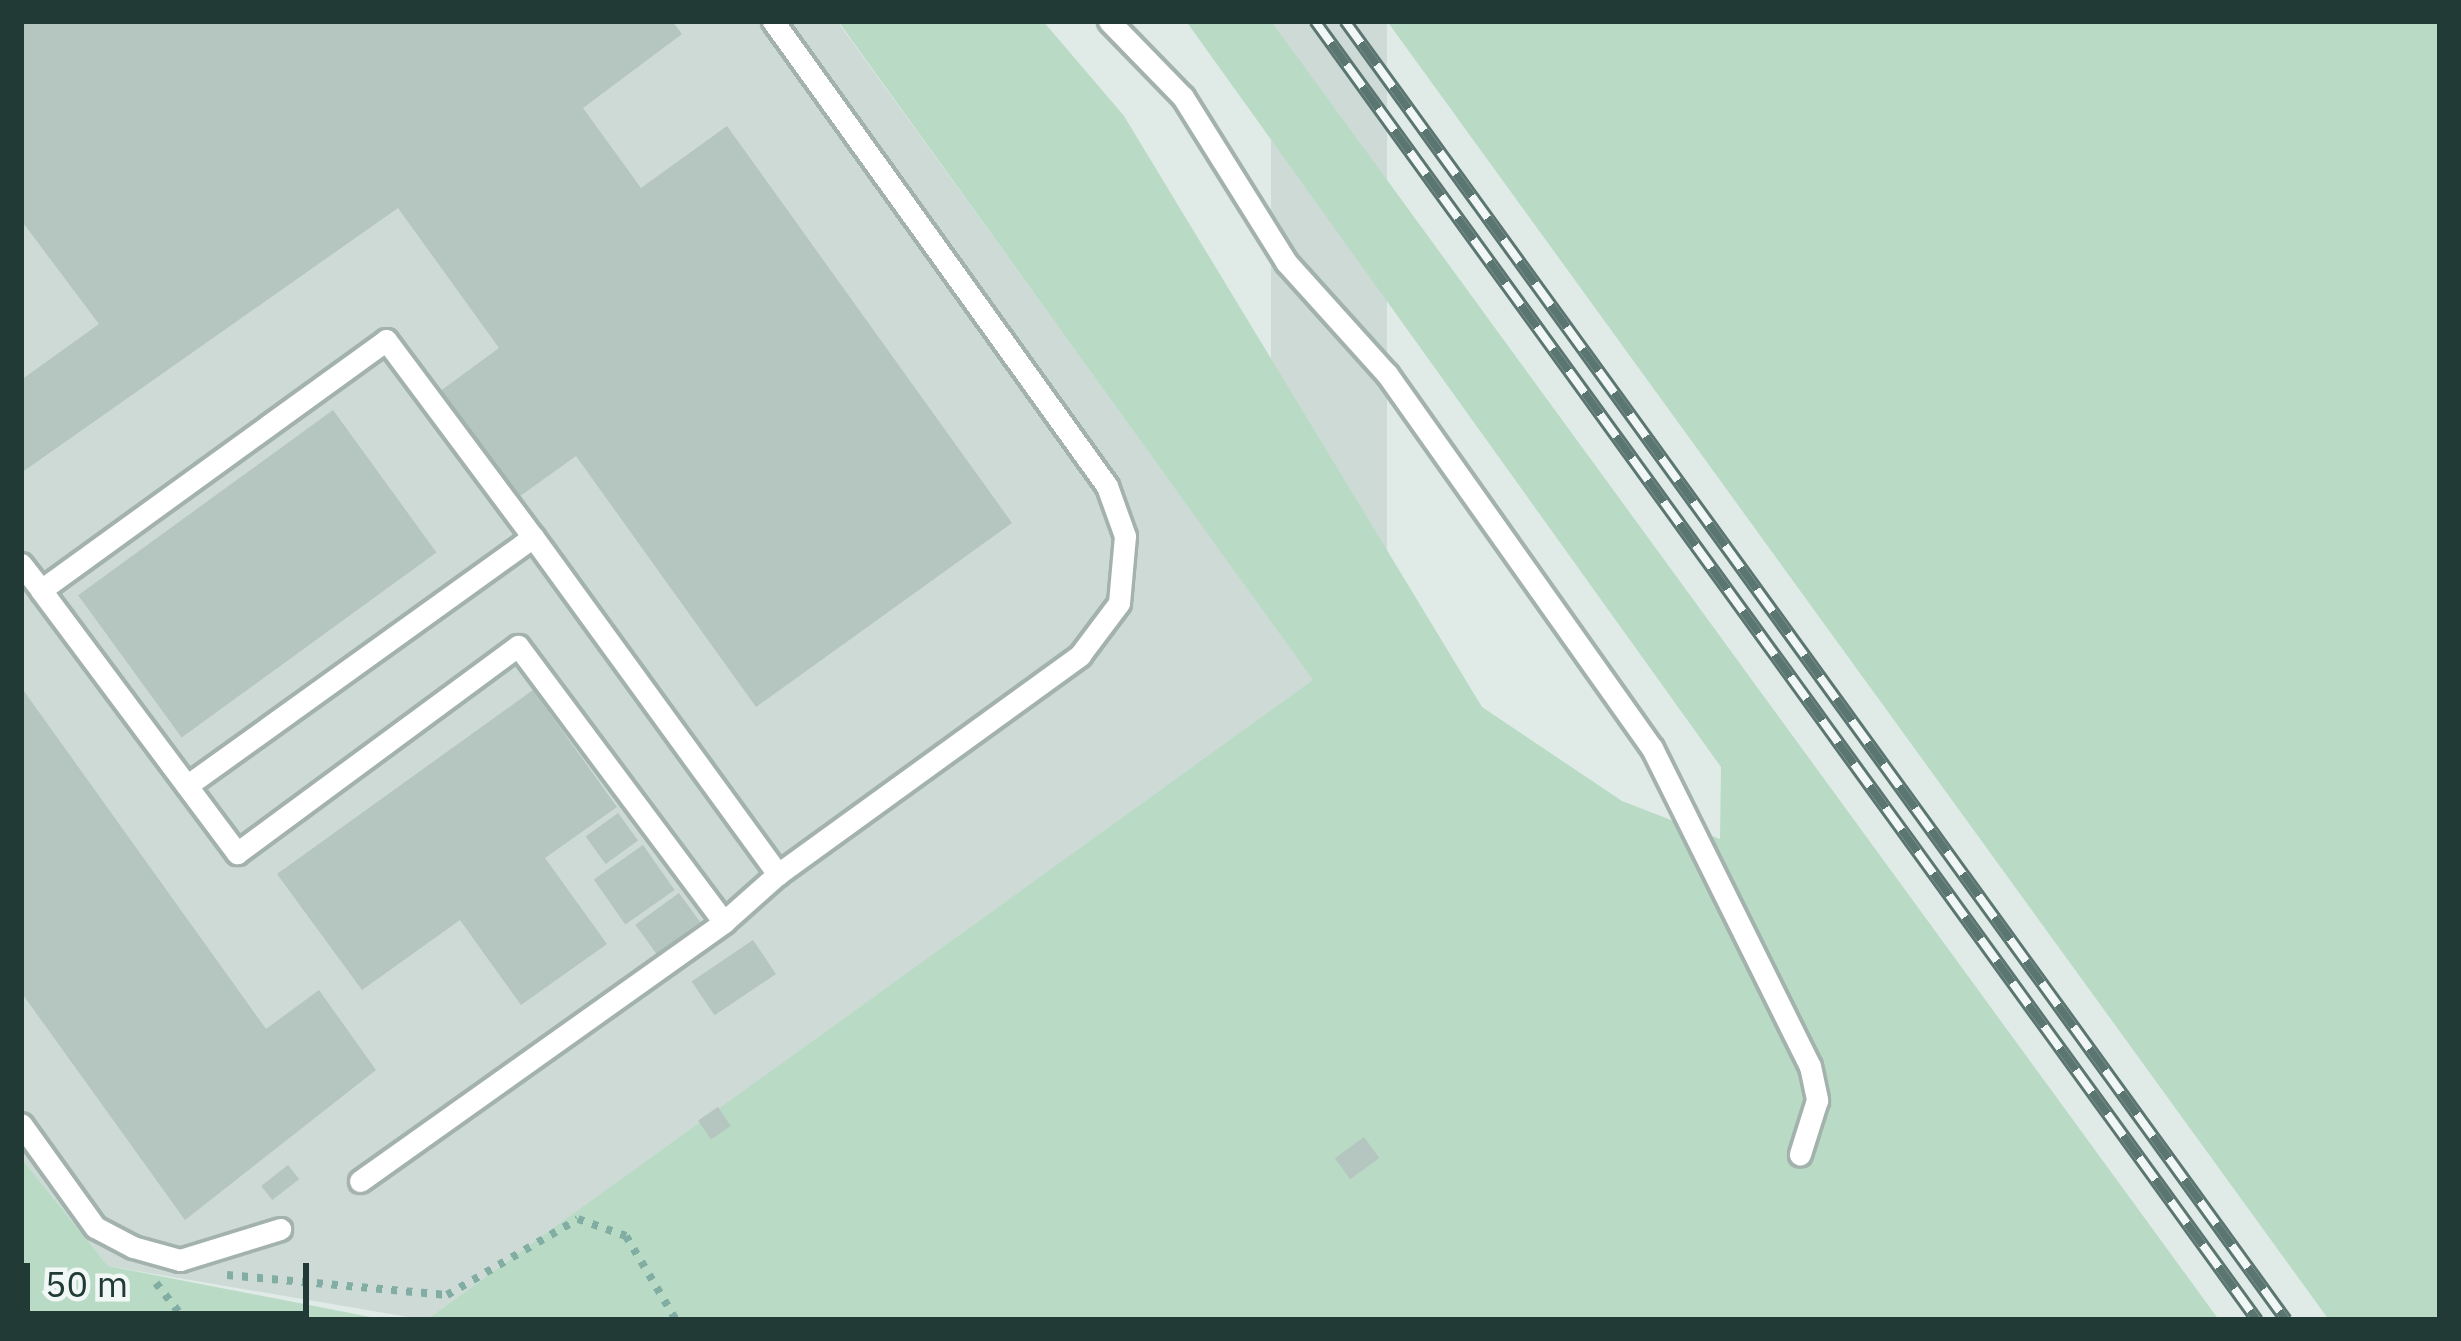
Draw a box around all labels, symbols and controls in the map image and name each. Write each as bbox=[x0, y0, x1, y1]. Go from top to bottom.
scale bar bbox=[30, 1239, 315, 1313]
text: 50 m bbox=[45, 1260, 128, 1307]

